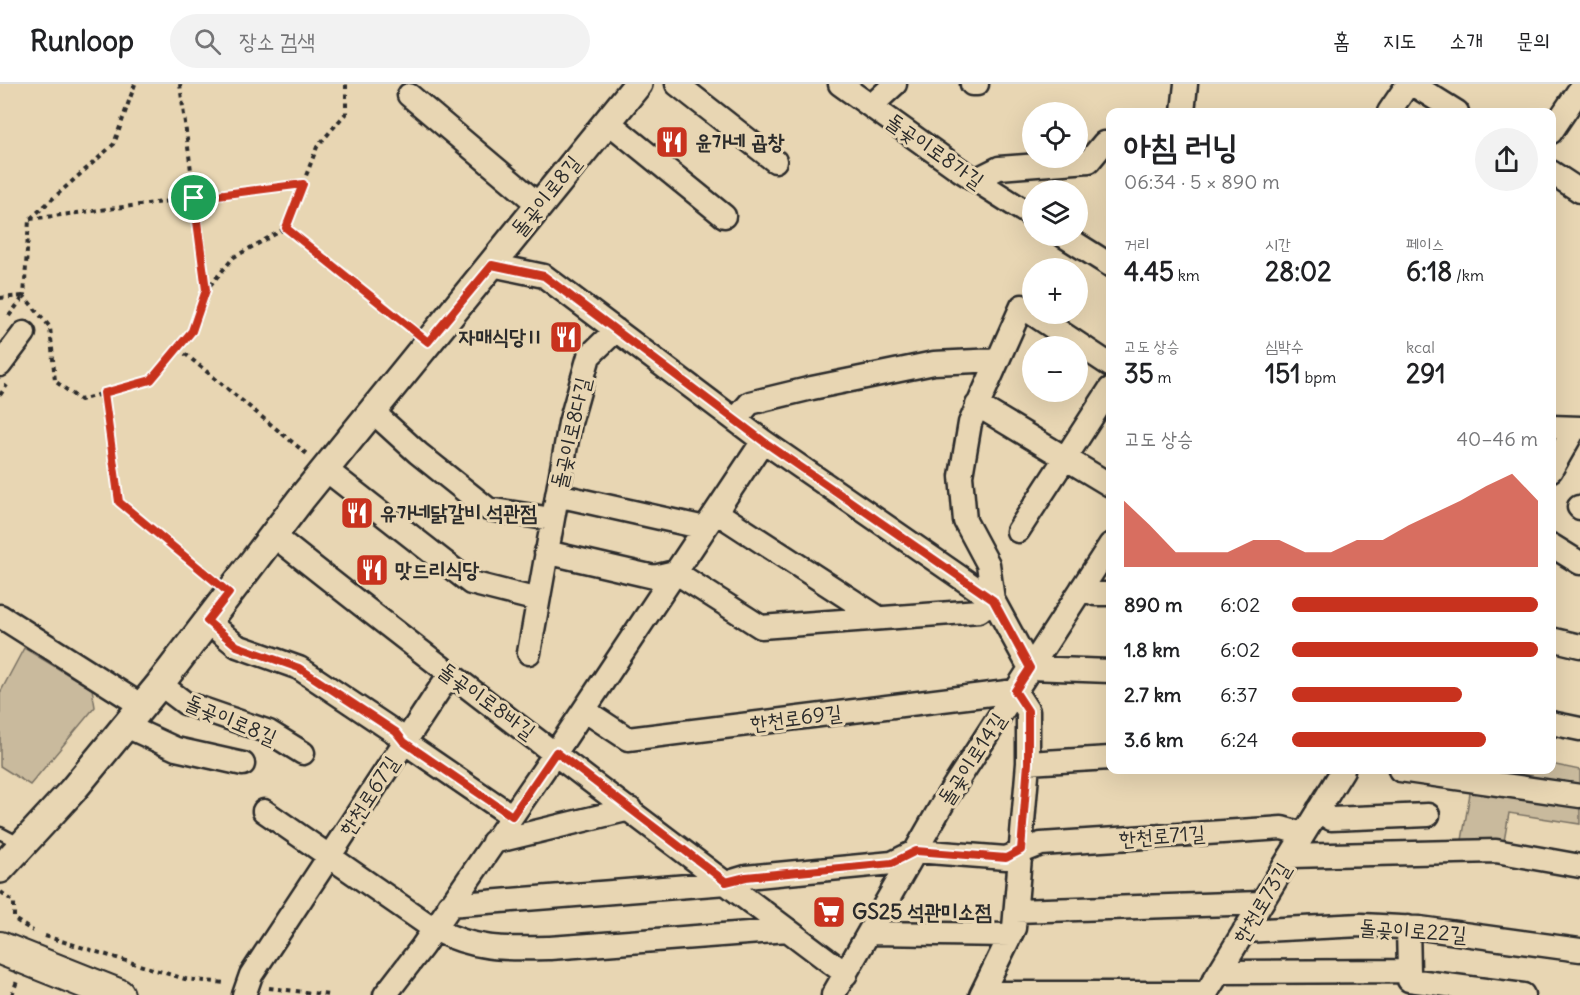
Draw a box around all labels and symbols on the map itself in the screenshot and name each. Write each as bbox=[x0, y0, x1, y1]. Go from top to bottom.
street label: 돌곶이로8가길 bbox=[881, 107, 990, 194]
restaurant icon: 윤가네 곱창 bbox=[654, 124, 690, 160]
place label: 윤가네 곱창 bbox=[695, 128, 785, 155]
street label: 돌곶이로8길 bbox=[505, 150, 587, 242]
pin bbox=[168, 172, 219, 223]
restaurant icon: 자매식당Ⅱ bbox=[548, 319, 584, 355]
place label: 자매식당Ⅱ bbox=[459, 323, 543, 350]
street label: 돌곶이로8다길 bbox=[545, 374, 596, 491]
restaurant icon: 유가네닭갈비 석관점 bbox=[339, 495, 375, 531]
place label: 유가네닭갈비 석관점 bbox=[380, 499, 537, 526]
restaurant icon: 맛드리식당 bbox=[354, 552, 390, 588]
place label: 맛드리식당 bbox=[395, 556, 480, 583]
street label: 돌곶이로8바길 bbox=[433, 656, 541, 745]
street label: 돌곶이로8길 bbox=[181, 688, 281, 751]
street label: 한천로69길 bbox=[749, 698, 843, 736]
street label: 돌곶이로14길 bbox=[932, 707, 1012, 810]
street label: 한천로67길 bbox=[333, 751, 404, 841]
street label: 한천로71길 bbox=[1118, 819, 1206, 852]
street label: 한천로73길 bbox=[1227, 857, 1296, 948]
supermarket icon: GS25 석관미소점 bbox=[811, 894, 847, 930]
place label: GS25 석관미소점 bbox=[852, 898, 992, 925]
street label: 돌곶이로22길 bbox=[1358, 913, 1468, 948]

